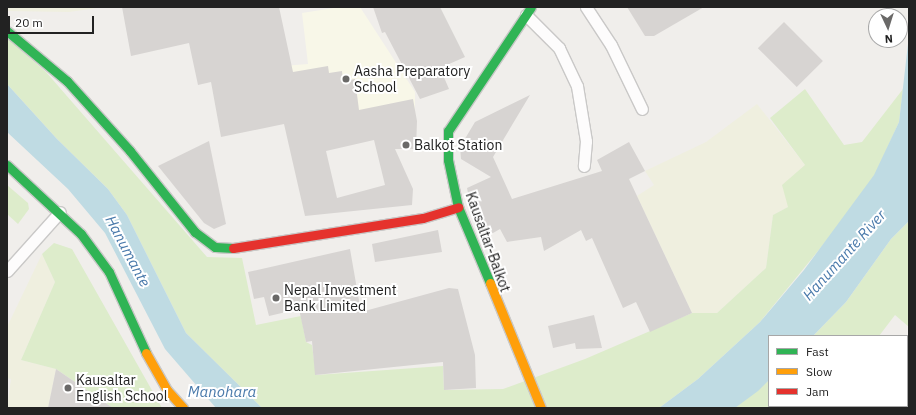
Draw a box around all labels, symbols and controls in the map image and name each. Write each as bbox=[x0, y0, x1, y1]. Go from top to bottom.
scale bar bbox=[10, 8, 96, 34]
north arrow bbox=[868, 8, 908, 48]
text: 20 m bbox=[15, 15, 43, 30]
text: N bbox=[884, 32, 893, 46]
place label: Aasha Preparatory School bbox=[354, 63, 470, 96]
marker: Aasha Preparatory School bbox=[341, 74, 351, 84]
place label: Balkot Station bbox=[414, 137, 502, 153]
marker: Balkot Station bbox=[401, 140, 411, 150]
street label: Kausaltar-Balkot bbox=[462, 190, 514, 294]
water label: Hanumante River bbox=[799, 206, 889, 304]
water label: Hanumante bbox=[102, 212, 154, 290]
place label: Nepal Investment Bank Limited bbox=[284, 282, 397, 314]
marker: Nepal Investment Bank Limited bbox=[271, 293, 281, 303]
legend bbox=[768, 335, 908, 407]
text: Fast bbox=[806, 344, 829, 359]
text: Slow bbox=[806, 364, 832, 379]
place label: Kausaltar English School bbox=[76, 372, 168, 404]
marker: Kausaltar English School bbox=[63, 383, 73, 393]
water label: Manohara bbox=[188, 383, 256, 401]
text: Jam bbox=[806, 384, 829, 399]

